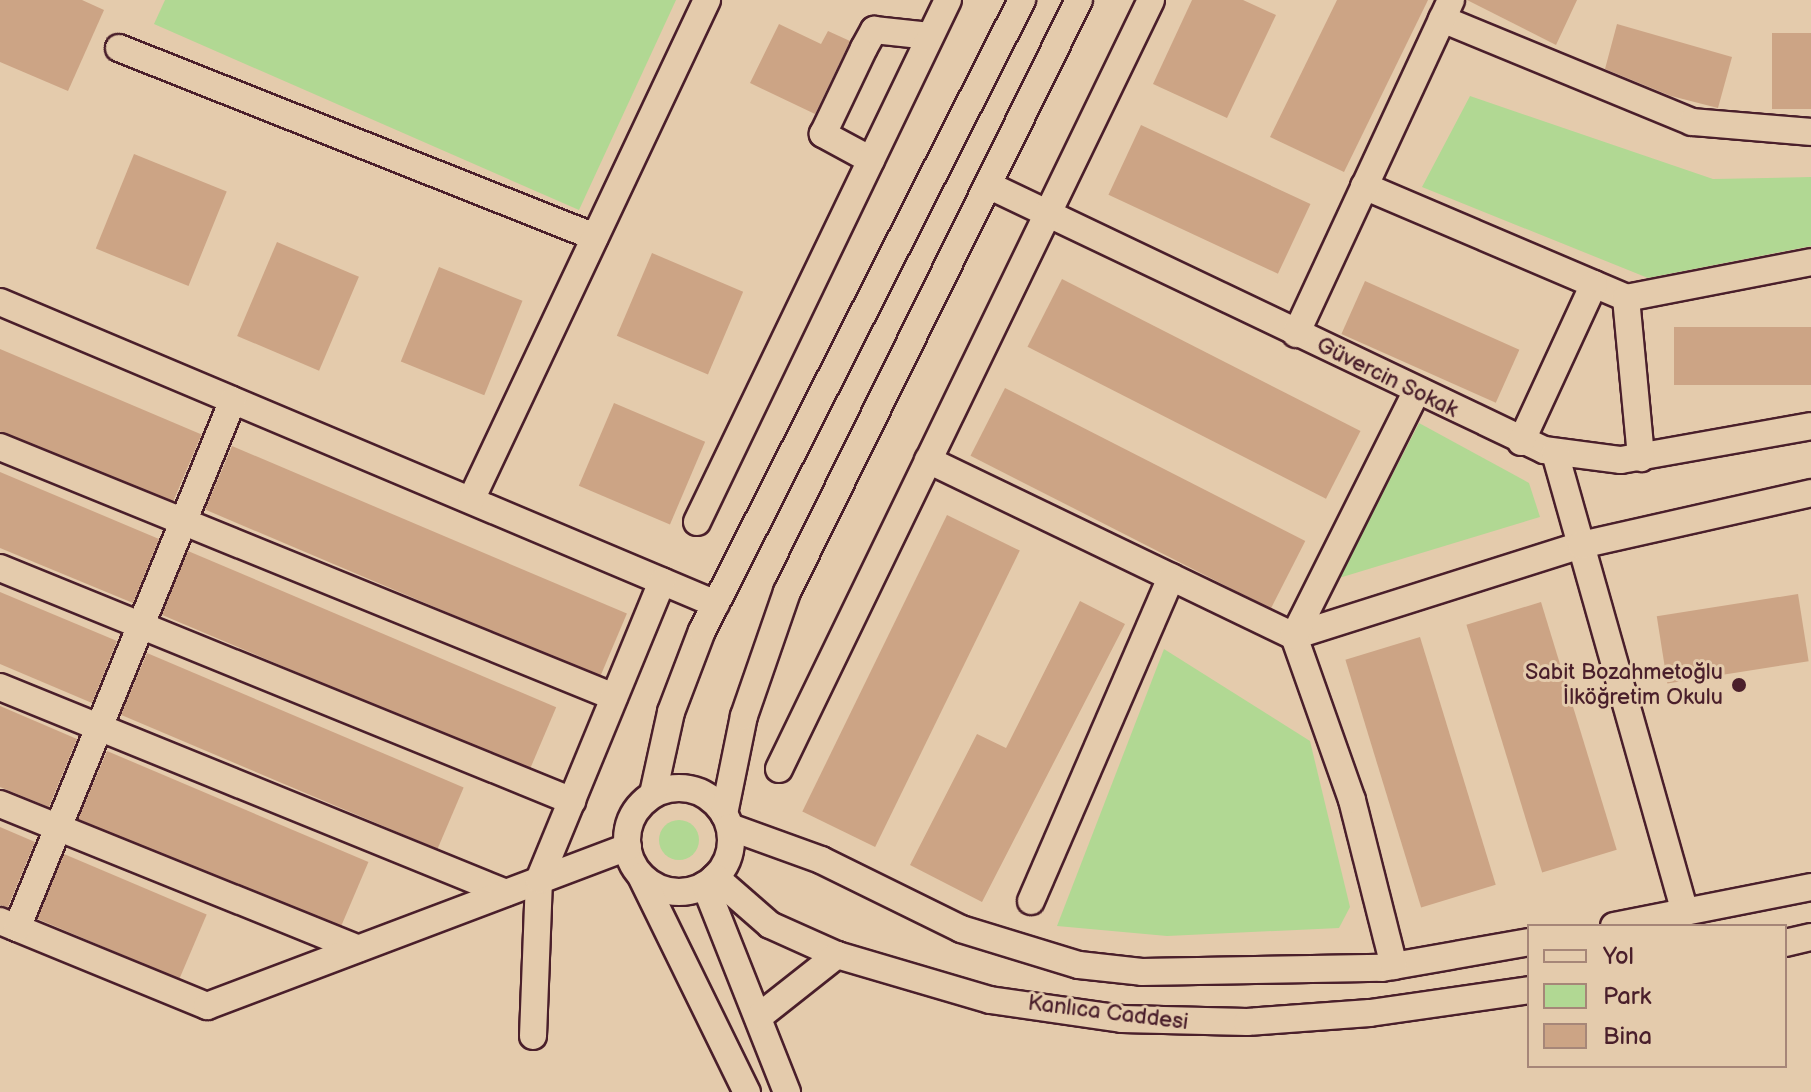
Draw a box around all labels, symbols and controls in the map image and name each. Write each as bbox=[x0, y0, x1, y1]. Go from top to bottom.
street label: Güvercin Sokak bbox=[1312, 332, 1462, 424]
place label: Sabit Bozahmetoğlu İlköğretim Okulu bbox=[1525, 659, 1723, 710]
marker: Sabit Bozahmetoğlu İlköğretim Okulu bbox=[1730, 676, 1748, 694]
legend bbox=[1527, 924, 1787, 1068]
text: Yol bbox=[1603, 942, 1634, 971]
text: Park bbox=[1603, 982, 1651, 1011]
street label: Kanlıca Caddesi bbox=[1026, 990, 1190, 1036]
text: Bina bbox=[1603, 1022, 1652, 1051]

